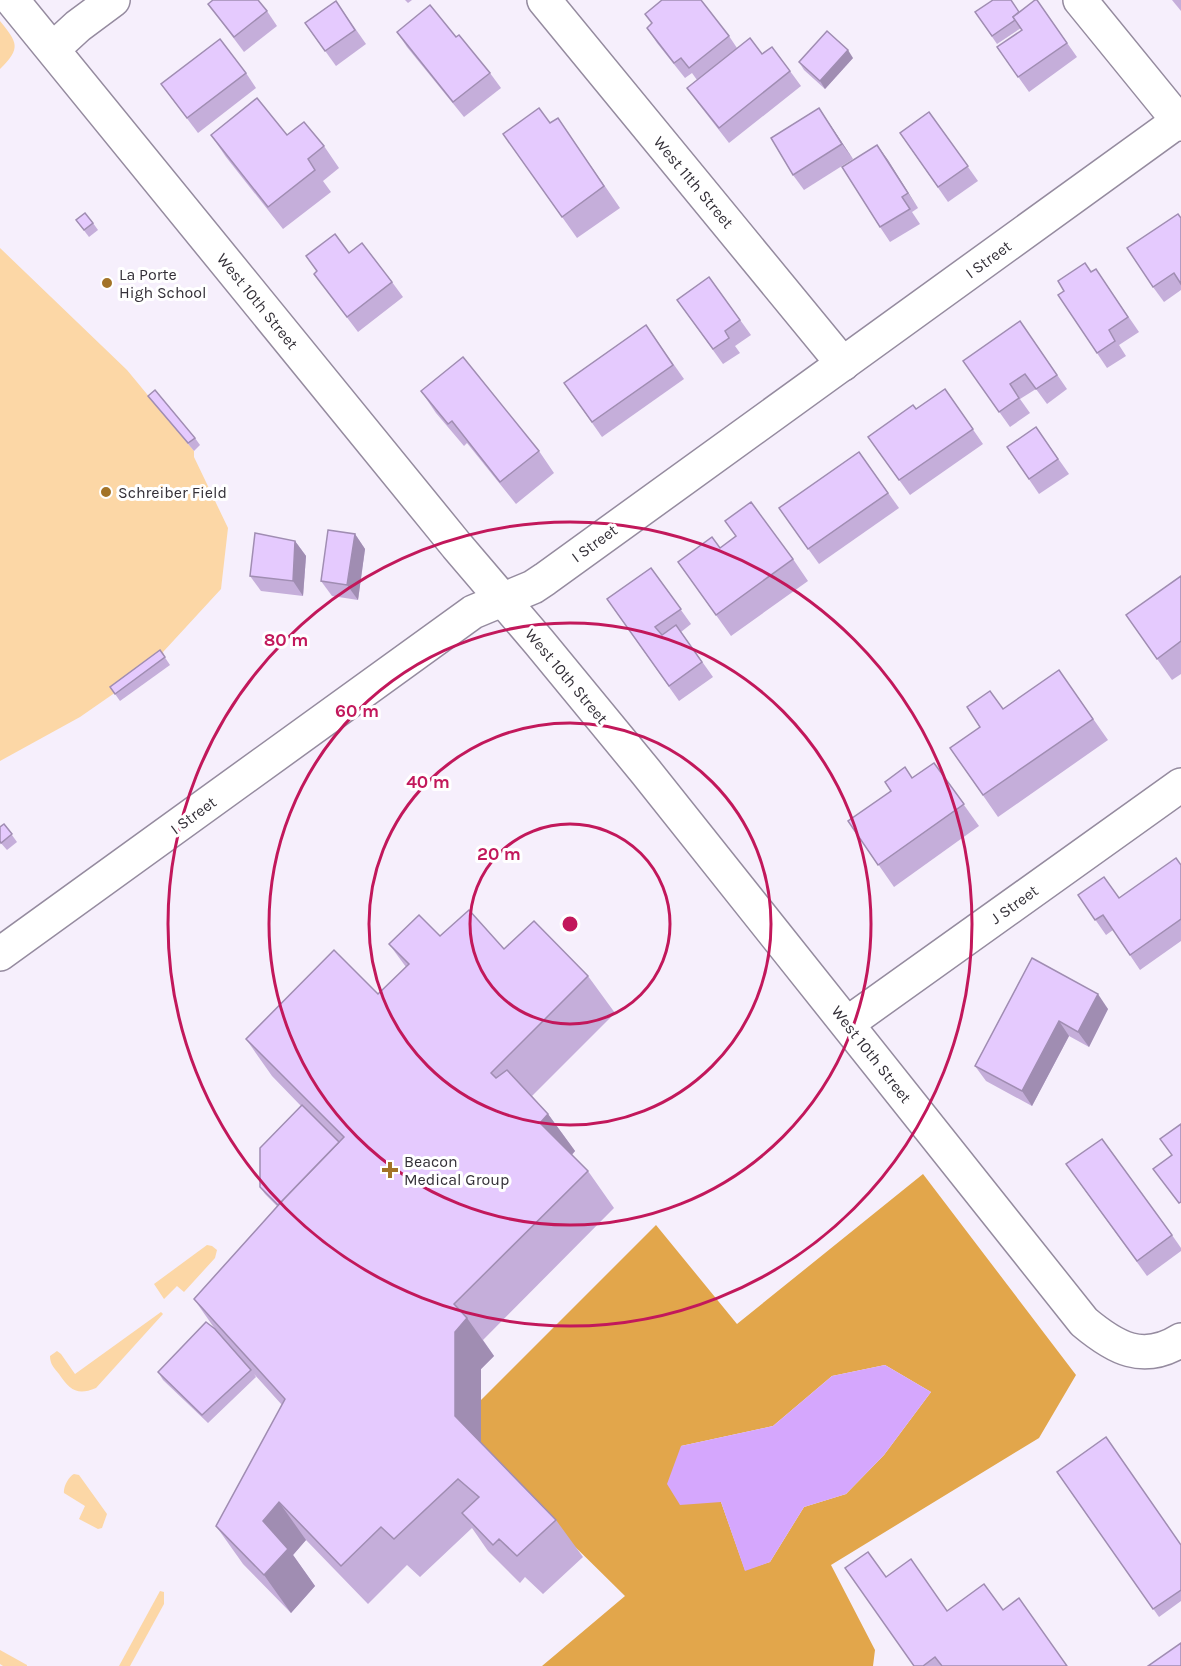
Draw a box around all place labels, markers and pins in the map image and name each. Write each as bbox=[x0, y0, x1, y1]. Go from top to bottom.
place label: La Porte High School bbox=[119, 265, 207, 302]
marker: La Porte High School bbox=[100, 276, 114, 290]
place label: Schreiber Field bbox=[118, 483, 227, 502]
marker: Schreiber Field bbox=[99, 485, 113, 499]
centre of rings bbox=[560, 914, 580, 934]
place label: Beacon Medical Group bbox=[404, 1152, 509, 1189]
marker: Beacon Medical Group bbox=[381, 1161, 399, 1179]

